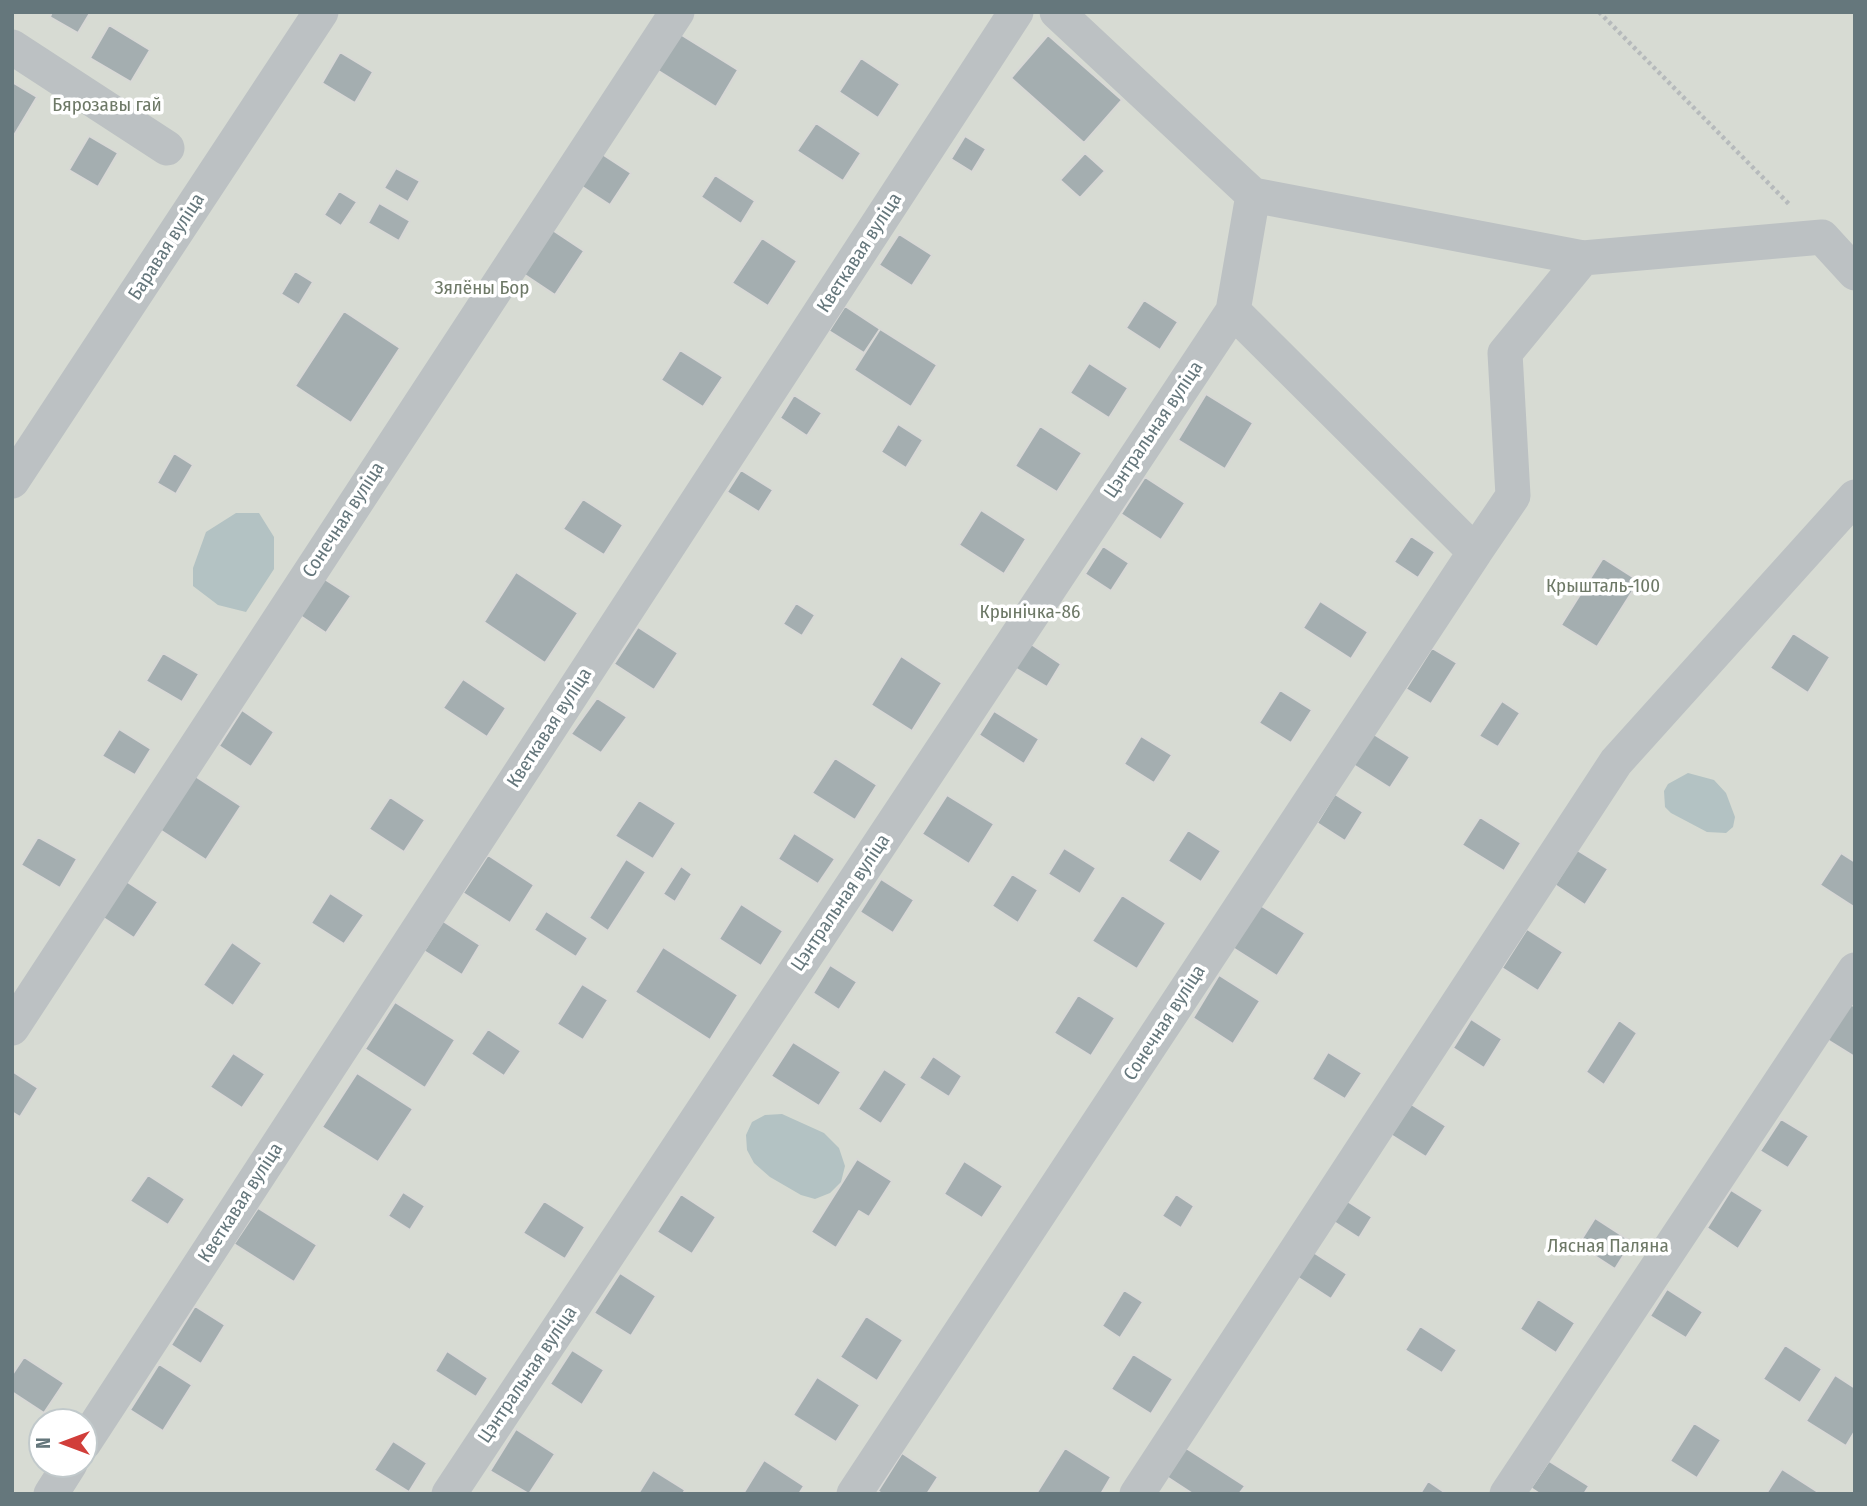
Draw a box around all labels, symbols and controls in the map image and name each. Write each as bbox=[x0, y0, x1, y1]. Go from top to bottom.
park label: Бярозавы гай bbox=[52, 95, 162, 117]
street label: Баравая вуліца bbox=[124, 189, 210, 305]
street label: Кветкавая вуліца bbox=[813, 189, 907, 317]
park label: Зялёны Бор bbox=[435, 278, 529, 300]
street label: Цэнтральная вуліца bbox=[1100, 357, 1208, 503]
street label: Сонечная вуліца bbox=[298, 458, 390, 582]
park label: Крышталь-100 bbox=[1546, 576, 1660, 598]
park label: Крынічка-86 bbox=[980, 602, 1080, 624]
street label: Кветкавая вуліца bbox=[503, 664, 597, 792]
street label: Цэнтральная вуліца bbox=[787, 830, 895, 976]
street label: Сонечная вуліца bbox=[1119, 961, 1211, 1085]
street label: Кветкавая вуліца bbox=[194, 1139, 288, 1267]
park label: Лясная Паляна bbox=[1547, 1236, 1669, 1258]
street label: Цэнтральная вуліца bbox=[474, 1302, 582, 1448]
north arrow bbox=[28, 1408, 98, 1478]
text: N bbox=[32, 1437, 55, 1449]

